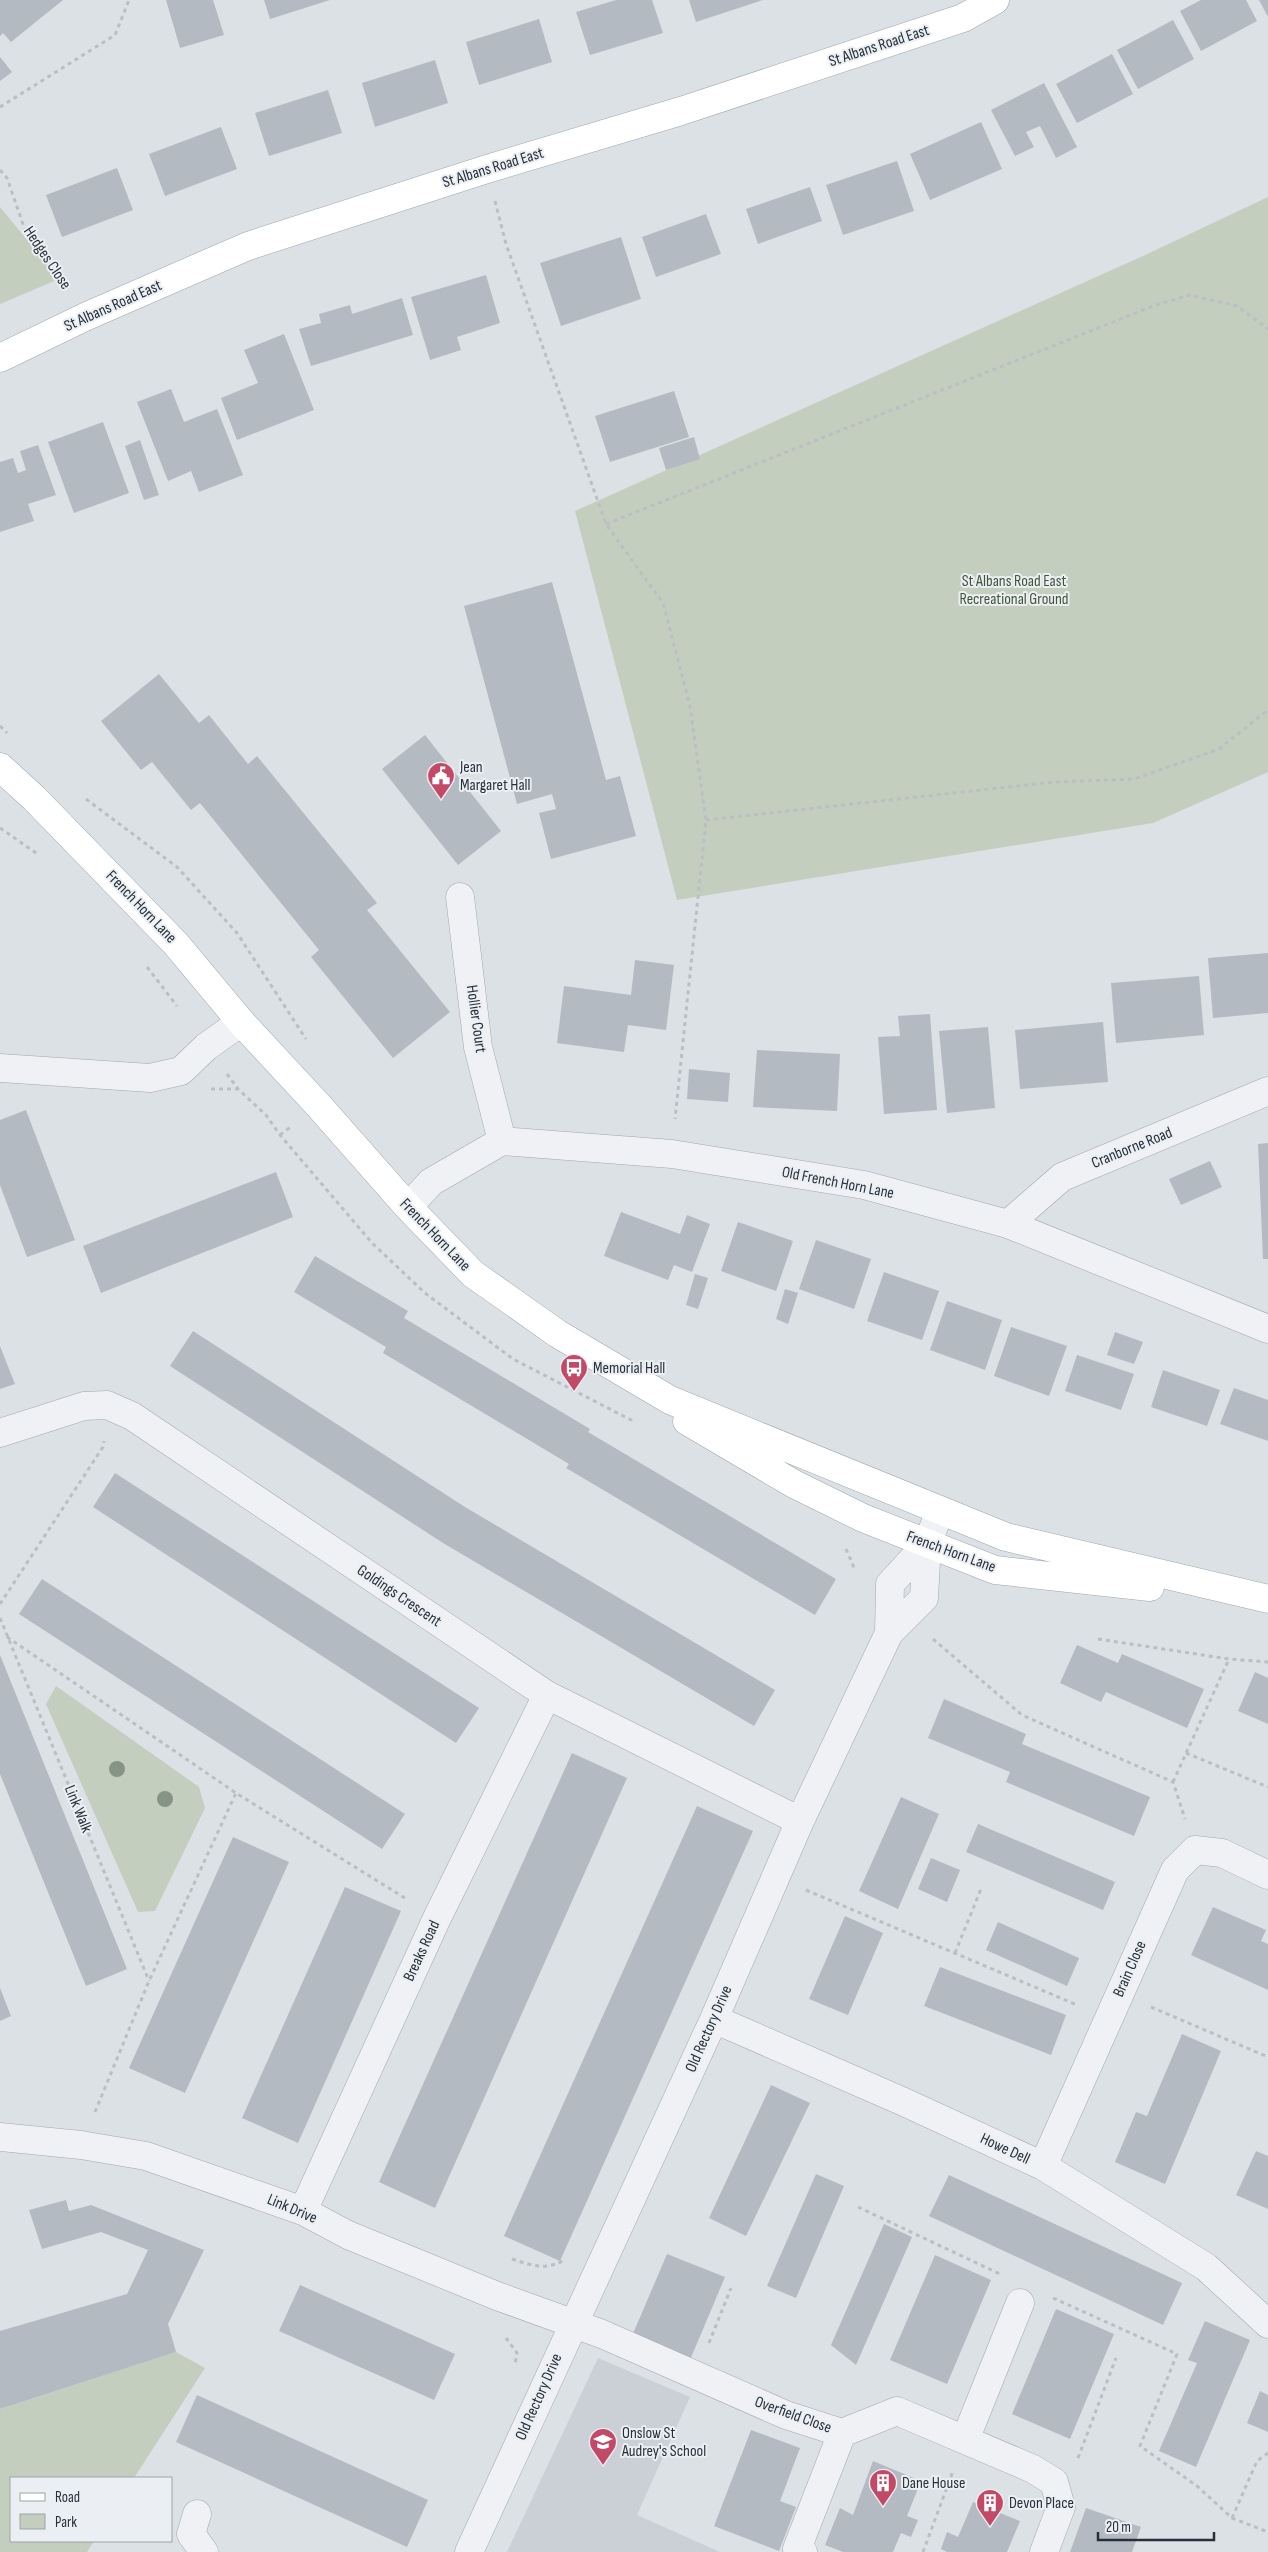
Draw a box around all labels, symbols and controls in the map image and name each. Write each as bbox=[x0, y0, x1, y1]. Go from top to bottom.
street label: St Albans Road East bbox=[826, 21, 932, 71]
street label: St Albans Road East bbox=[440, 144, 546, 192]
street label: Hedges Close bbox=[19, 223, 75, 293]
street label: St Albans Road East bbox=[61, 276, 165, 336]
park label: St Albans Road East Recreational Ground bbox=[959, 572, 1069, 609]
place label: Jean Margaret Hall bbox=[459, 758, 531, 795]
public building icon: Jean Margaret Hall bbox=[426, 761, 456, 800]
street label: French Horn Lane bbox=[102, 867, 180, 947]
street label: Hollier Court bbox=[462, 984, 490, 1054]
street label: Cranborne Road bbox=[1089, 1123, 1175, 1173]
street label: Old French Horn Lane bbox=[780, 1163, 896, 1203]
street label: French Horn Lane bbox=[396, 1195, 474, 1275]
bus stop icon: Memorial Hall bbox=[559, 1353, 589, 1392]
place label: Memorial Hall bbox=[593, 1359, 665, 1378]
street label: French Horn Lane bbox=[904, 1527, 998, 1577]
street label: Goldings Crescent bbox=[353, 1561, 445, 1631]
street label: Link Walk bbox=[60, 1782, 96, 1836]
street label: Breaks Road bbox=[400, 1918, 444, 1984]
street label: Brain Close bbox=[1109, 1938, 1151, 2000]
street label: Old Rectory Drive bbox=[681, 1983, 737, 2075]
street label: Howe Dell bbox=[977, 2129, 1033, 2169]
street label: Link Drive bbox=[264, 2190, 320, 2228]
street label: Old Rectory Drive bbox=[511, 2351, 567, 2443]
street label: Overfield Close bbox=[752, 2392, 834, 2438]
place label: Onslow St Audrey's School bbox=[621, 2424, 706, 2461]
school or university icon: Onslow St Audrey's School bbox=[588, 2427, 618, 2466]
building icon: Dane House bbox=[868, 2468, 898, 2507]
place label: Dane House bbox=[902, 2474, 965, 2493]
legend bbox=[10, 2477, 172, 2542]
text: Road bbox=[55, 2488, 80, 2507]
building icon: Devon Place bbox=[975, 2488, 1005, 2527]
place label: Devon Place bbox=[1009, 2494, 1074, 2513]
scale bar bbox=[1098, 2510, 1214, 2542]
text: Park bbox=[55, 2513, 77, 2532]
text: 20 m bbox=[1106, 2518, 1131, 2537]

